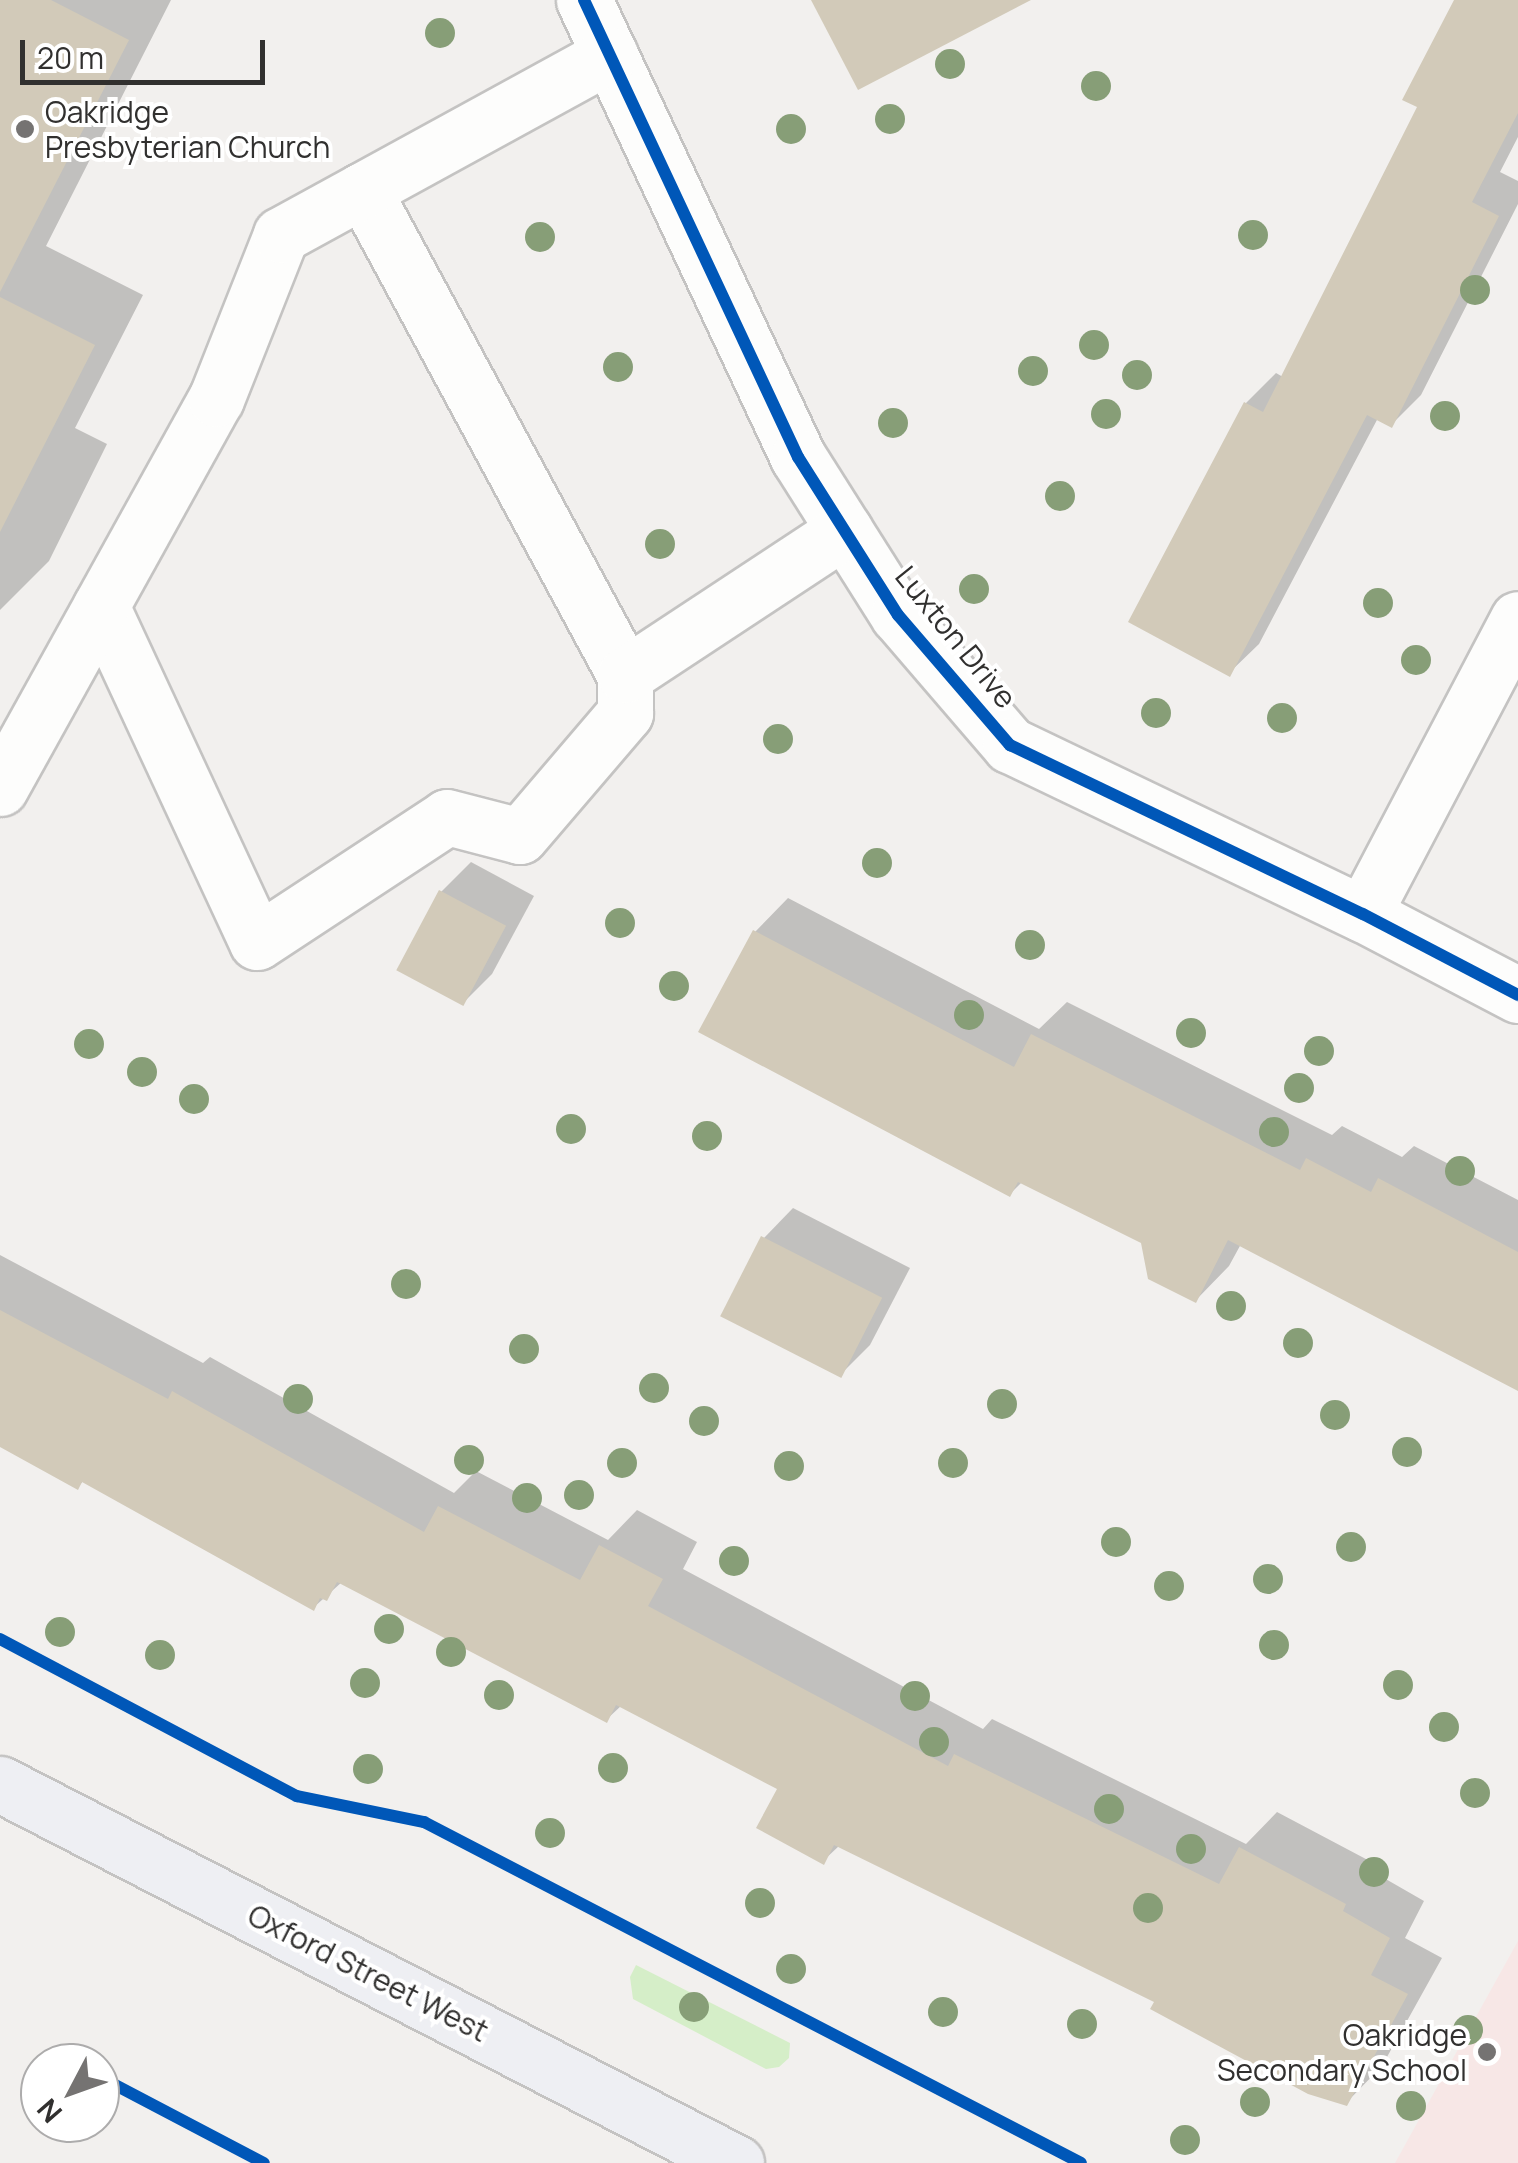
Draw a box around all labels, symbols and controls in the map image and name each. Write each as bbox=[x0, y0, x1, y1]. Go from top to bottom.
scale bar bbox=[25, 20, 270, 82]
text: 20 m bbox=[37, 37, 104, 78]
place label: Oakridge Presbyterian Church bbox=[45, 94, 330, 164]
marker: Oakridge Presbyterian Church bbox=[14, 118, 36, 140]
street label: Luxton Drive bbox=[888, 559, 1024, 715]
street label: Oxford Street West bbox=[242, 1897, 494, 2049]
place label: Oakridge Secondary School bbox=[1217, 2017, 1467, 2088]
marker: Oakridge Secondary School bbox=[1476, 2041, 1498, 2063]
north arrow bbox=[20, 2043, 120, 2143]
text: N bbox=[28, 2091, 70, 2131]

